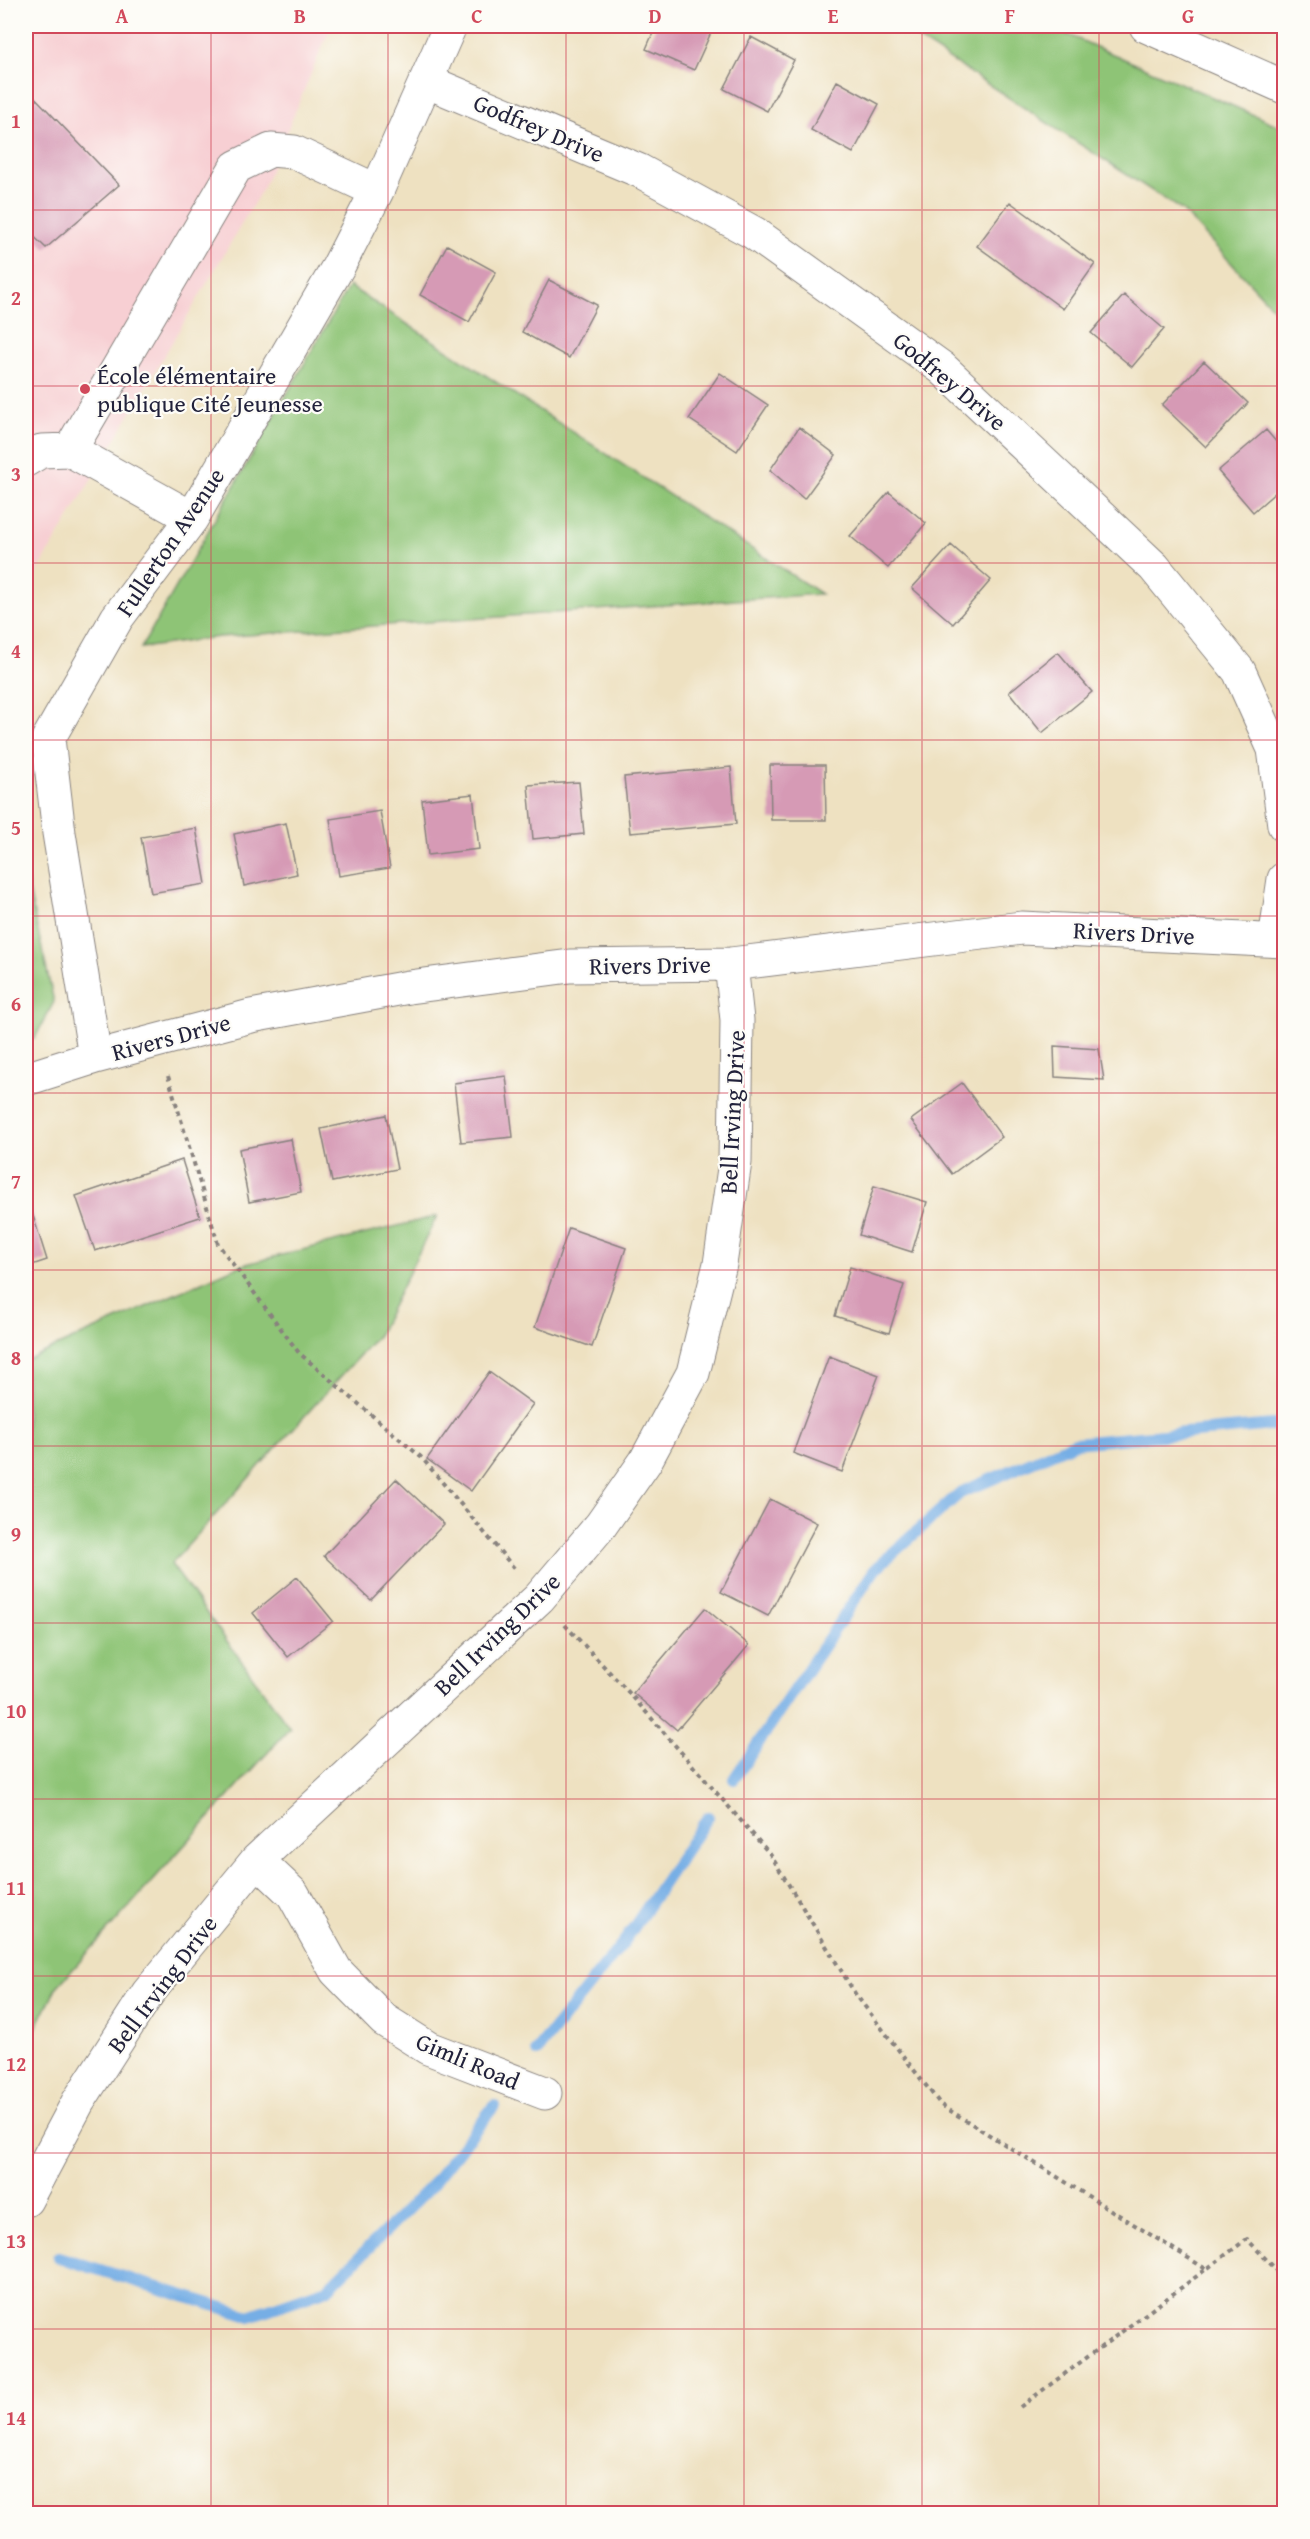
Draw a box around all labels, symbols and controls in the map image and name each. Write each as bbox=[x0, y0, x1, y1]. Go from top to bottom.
text: A bbox=[116, 1, 129, 30]
text: B bbox=[294, 1, 306, 30]
text: C bbox=[471, 1, 483, 30]
text: D bbox=[648, 1, 662, 30]
text: E bbox=[828, 1, 839, 30]
text: F bbox=[1005, 1, 1015, 30]
text: G bbox=[1182, 1, 1194, 30]
street label: Godfrey Drive bbox=[468, 85, 610, 171]
text: 1 bbox=[11, 106, 21, 135]
text: 2 bbox=[11, 283, 21, 312]
street label: Godfrey Drive bbox=[886, 323, 1014, 439]
place label: École élémentaire publique Cité Jeunesse bbox=[97, 358, 323, 421]
marker: École élémentaire publique Cité Jeunesse bbox=[78, 382, 92, 396]
text: 3 bbox=[11, 459, 21, 488]
street label: Fullerton Avenue bbox=[107, 461, 233, 623]
text: 4 bbox=[11, 636, 21, 665]
text: 5 bbox=[11, 813, 21, 842]
street label: Rivers Drive bbox=[1072, 912, 1196, 954]
street label: Rivers Drive bbox=[589, 946, 711, 984]
text: 6 bbox=[11, 989, 21, 1018]
street label: Rivers Drive bbox=[108, 1004, 234, 1070]
street label: Bell Irving Drive bbox=[710, 1029, 754, 1195]
text: 7 bbox=[11, 1166, 21, 1195]
text: 8 bbox=[11, 1343, 21, 1372]
text: 9 bbox=[11, 1519, 21, 1548]
street label: Bell Irving Drive bbox=[426, 1564, 568, 1704]
text: 10 bbox=[6, 1696, 26, 1725]
text: 11 bbox=[6, 1873, 26, 1902]
street label: Bell Irving Drive bbox=[99, 1908, 225, 2060]
street label: Gimli Road bbox=[411, 2024, 525, 2099]
text: 12 bbox=[6, 2049, 26, 2078]
text: 13 bbox=[6, 2226, 26, 2255]
text: 14 bbox=[6, 2403, 26, 2432]

